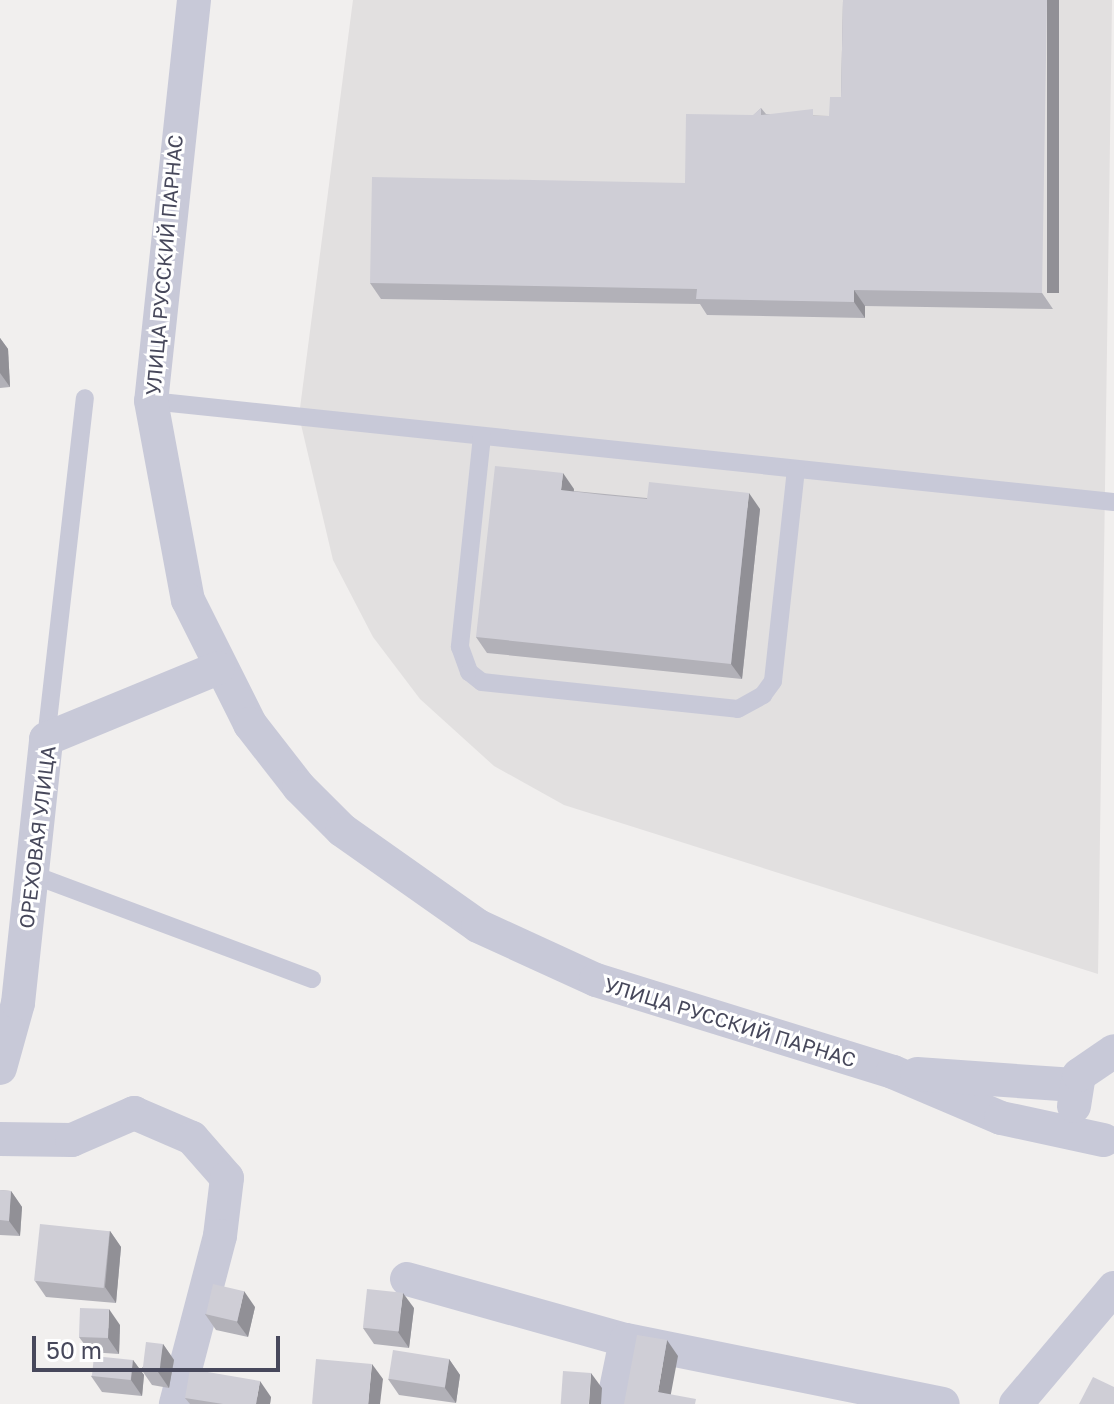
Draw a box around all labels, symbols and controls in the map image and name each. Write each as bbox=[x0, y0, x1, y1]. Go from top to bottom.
street label: УЛИЦА РУССКИЙ ПАРНАС bbox=[141, 134, 187, 396]
street label: ОРЕХОВАЯ УЛИЦА bbox=[14, 744, 60, 930]
street label: УЛИЦА РУССКИЙ ПАРНАС bbox=[601, 972, 859, 1072]
scale bar bbox=[36, 1320, 284, 1370]
text: 50 m bbox=[46, 1335, 102, 1364]

